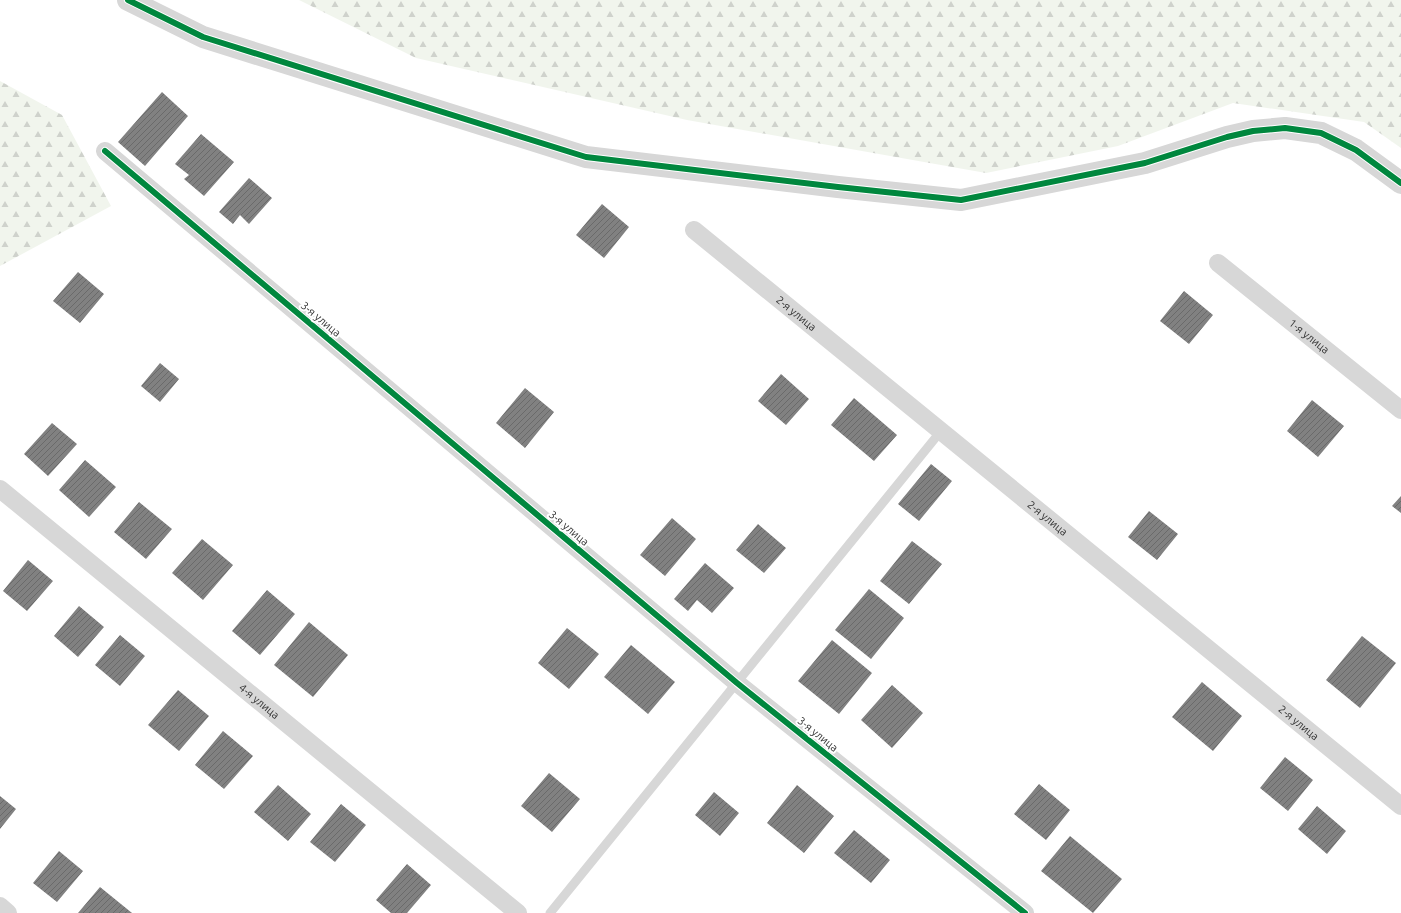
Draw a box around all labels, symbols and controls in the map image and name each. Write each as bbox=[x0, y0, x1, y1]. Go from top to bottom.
street label: 2-я улица bbox=[774, 294, 819, 333]
street label: 3-я улица bbox=[299, 299, 343, 339]
street label: 1-я улица bbox=[1287, 317, 1332, 356]
street label: 2-я улица bbox=[1025, 498, 1070, 538]
street label: 3-я улица bbox=[547, 508, 591, 548]
street label: 4-я улица bbox=[237, 681, 282, 721]
street label: 2-я улица bbox=[1276, 703, 1321, 742]
street label: 3-я улица bbox=[796, 714, 840, 754]

